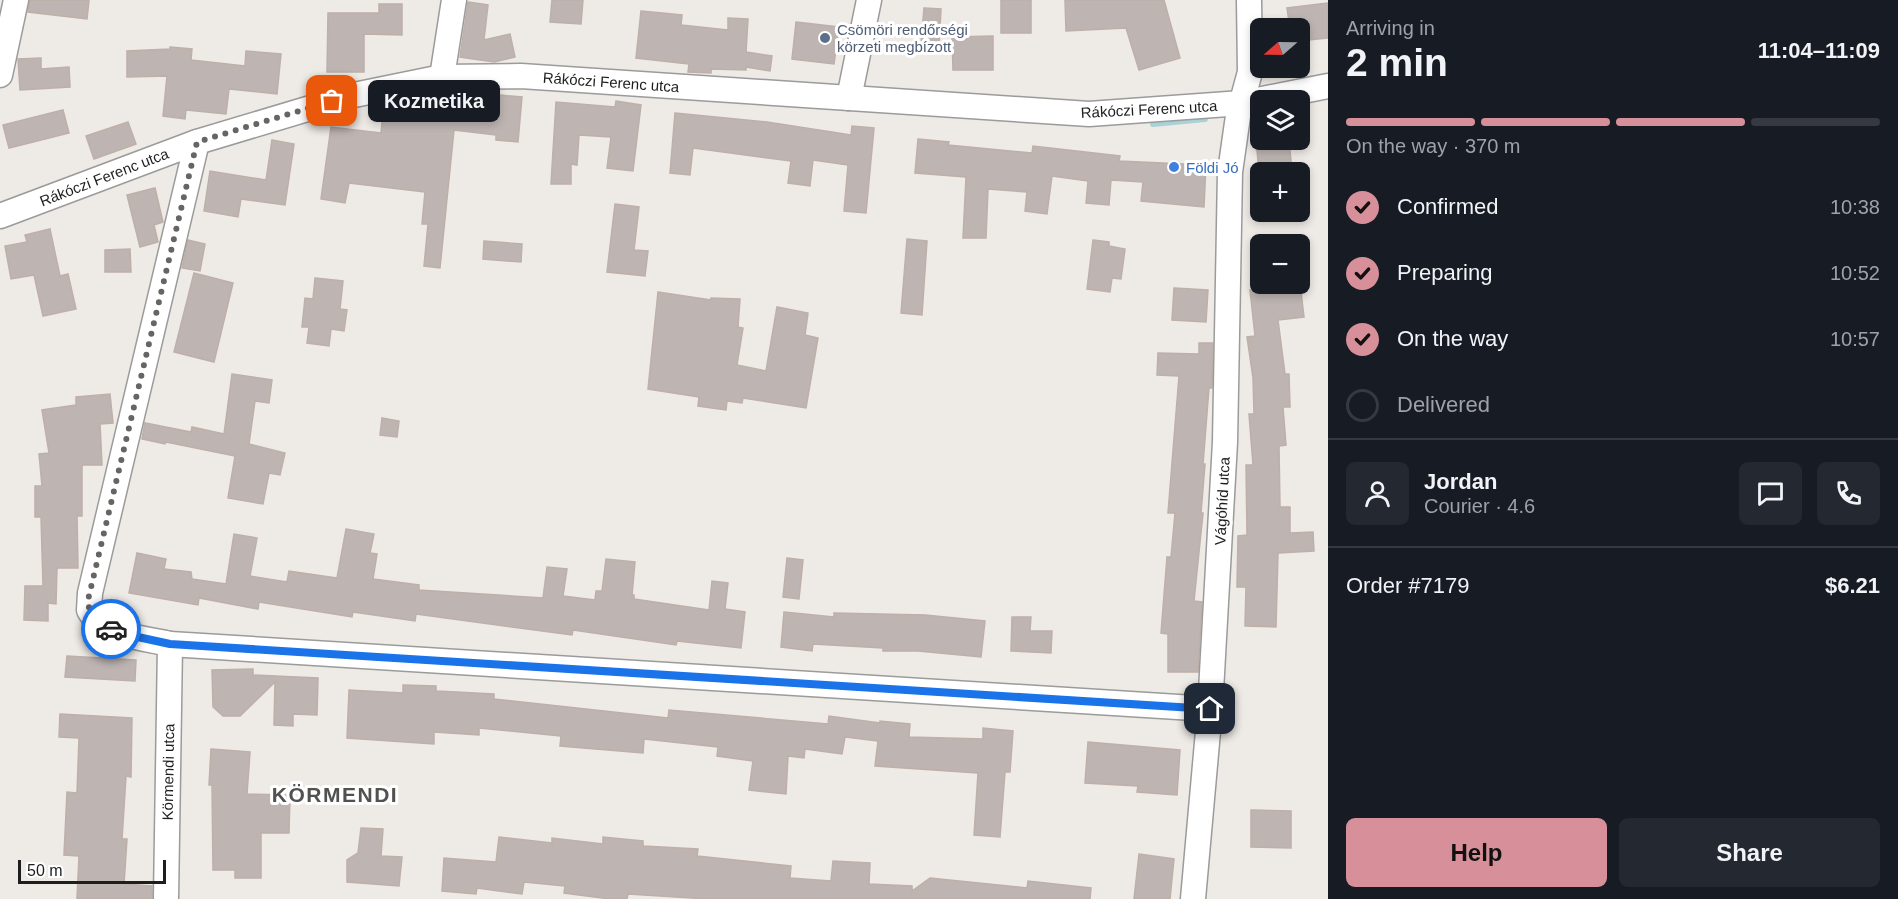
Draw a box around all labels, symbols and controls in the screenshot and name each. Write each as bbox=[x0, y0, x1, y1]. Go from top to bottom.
text: Arriving in bbox=[1346, 17, 1435, 39]
north arrow bbox=[1250, 18, 1310, 78]
map controls bbox=[1250, 18, 1310, 294]
place label: Csömöri rendőrségi körzeti megbízott bbox=[837, 21, 968, 55]
marker: Csömöri rendőrségi körzeti megbízott bbox=[818, 31, 832, 45]
text: 11:04–11:09 bbox=[1758, 38, 1880, 63]
text: 2 min bbox=[1346, 41, 1448, 84]
street label: Rákóczi Ferenc utca bbox=[542, 69, 680, 95]
pin bbox=[306, 75, 357, 126]
callout: Kozmetika bbox=[368, 80, 500, 122]
icon: bag bbox=[315, 84, 348, 117]
text: Kozmetika bbox=[384, 90, 484, 112]
button: layers bbox=[1250, 90, 1310, 150]
street label: Rákóczi Ferenc utca bbox=[1080, 97, 1218, 121]
text: On the way · 370 m bbox=[1346, 135, 1521, 157]
street label: Rákóczi Ferenc utca bbox=[37, 144, 171, 209]
place label: Földi Jó bbox=[1186, 159, 1239, 176]
marker: Földi Jó bbox=[1167, 160, 1181, 174]
button: + bbox=[1250, 162, 1310, 222]
icon: check bbox=[1346, 191, 1379, 224]
text: Confirmed bbox=[1397, 194, 1498, 219]
text: 10:38 bbox=[1830, 196, 1880, 218]
button: − bbox=[1250, 234, 1310, 294]
icon: check bbox=[1346, 257, 1379, 290]
text: Preparing bbox=[1397, 260, 1492, 285]
text: 10:52 bbox=[1830, 262, 1880, 284]
icon: check bbox=[1346, 323, 1379, 356]
text: On the way bbox=[1397, 326, 1508, 351]
text: 10:57 bbox=[1830, 328, 1880, 350]
text: Delivered bbox=[1397, 392, 1490, 417]
street label: Vágóhíd utca bbox=[1211, 456, 1233, 546]
button: person bbox=[1346, 462, 1409, 525]
button: chat bbox=[1739, 462, 1802, 525]
button: phone bbox=[1817, 462, 1880, 525]
text: Jordan bbox=[1424, 469, 1497, 494]
text: Courier · 4.6 bbox=[1424, 495, 1535, 517]
text: Order #7179 bbox=[1346, 573, 1470, 598]
text: $6.21 bbox=[1825, 573, 1880, 598]
courier bbox=[81, 599, 141, 659]
icon: car bbox=[95, 613, 128, 646]
pin bbox=[1184, 683, 1235, 734]
icon: home bbox=[1193, 692, 1226, 725]
street label: Körmendi utca bbox=[159, 723, 177, 821]
district label: KÖRMENDI bbox=[272, 783, 398, 806]
button: Help bbox=[1346, 818, 1607, 887]
button: Share bbox=[1619, 818, 1880, 887]
scale bar bbox=[18, 857, 166, 884]
text: 50 m bbox=[27, 862, 63, 879]

